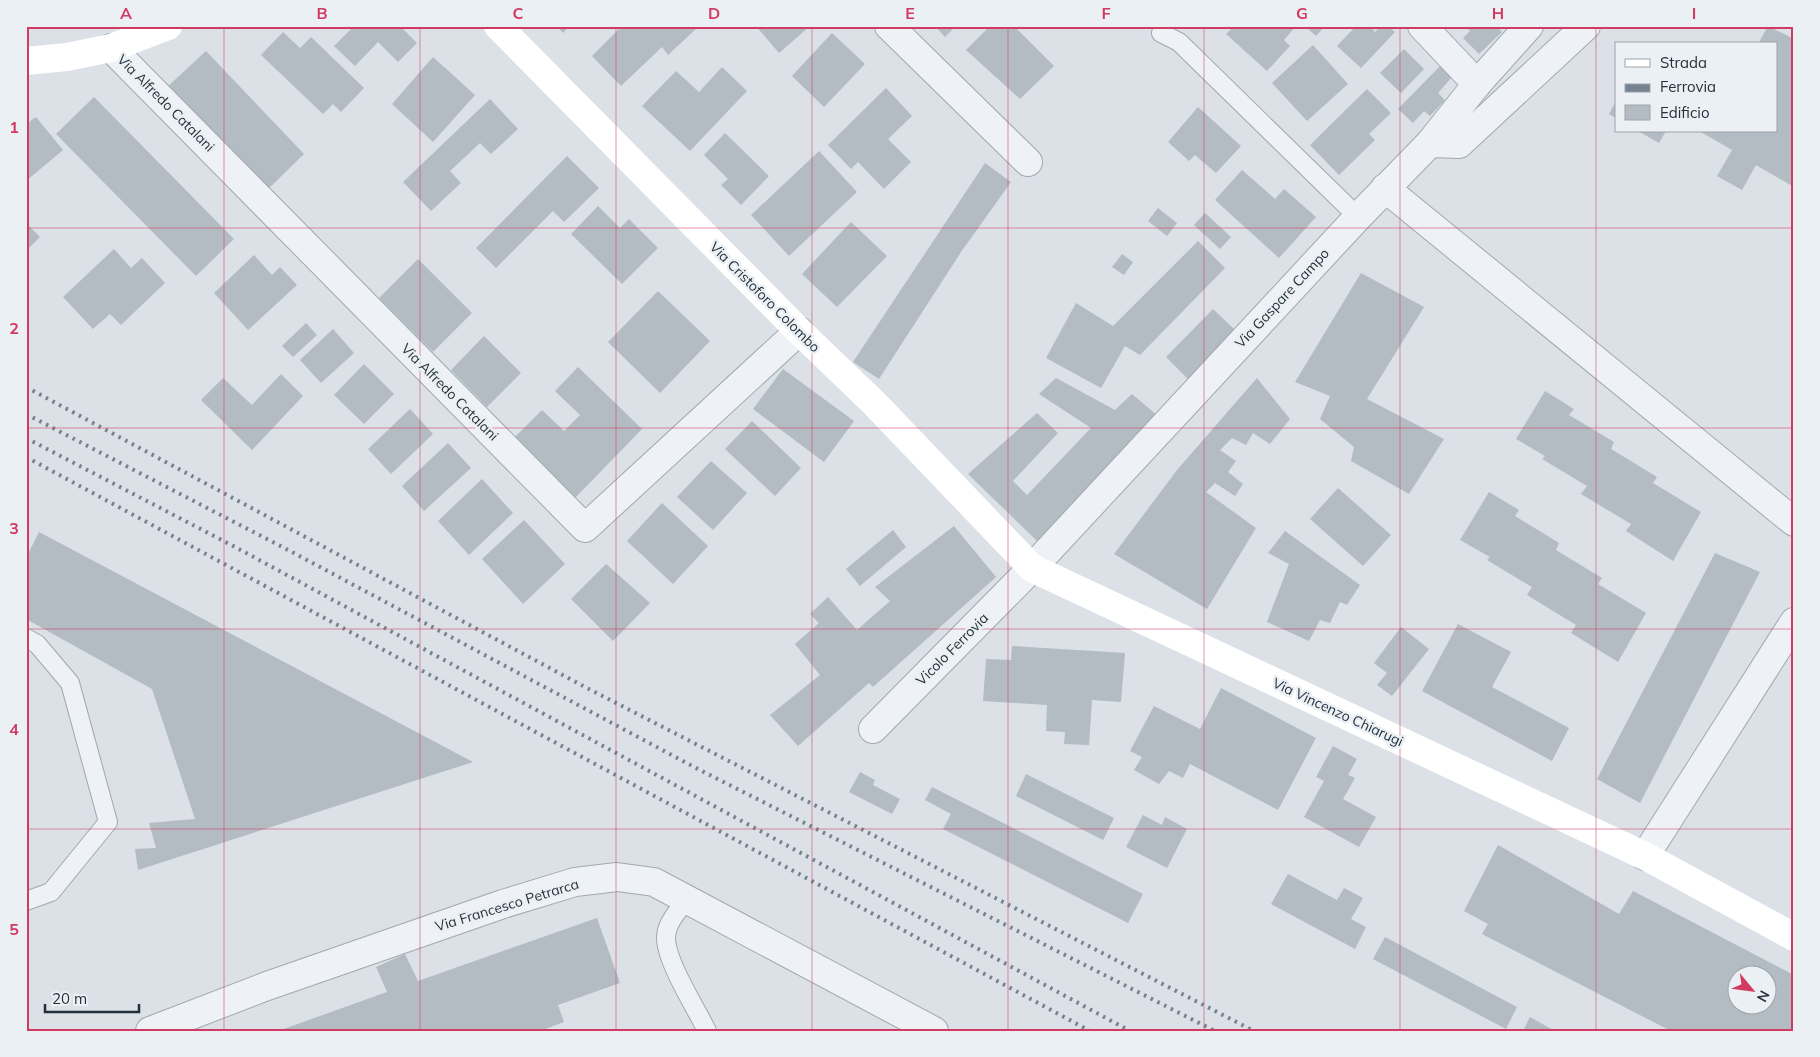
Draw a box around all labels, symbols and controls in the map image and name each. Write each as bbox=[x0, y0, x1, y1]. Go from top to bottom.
text: A bbox=[120, 3, 132, 23]
text: B bbox=[316, 3, 328, 23]
text: C bbox=[513, 3, 524, 23]
text: D bbox=[708, 3, 720, 23]
text: E bbox=[905, 3, 915, 23]
text: F bbox=[1101, 3, 1111, 23]
text: G bbox=[1296, 3, 1308, 23]
text: H bbox=[1492, 3, 1504, 23]
text: I bbox=[1692, 3, 1696, 23]
legend bbox=[1615, 42, 1778, 132]
street label: Via Alfredo Catalani bbox=[114, 51, 218, 155]
text: Strada bbox=[1660, 53, 1707, 72]
text: Ferrovia bbox=[1660, 77, 1716, 96]
text: Edificio bbox=[1660, 103, 1710, 122]
text: 1 bbox=[9, 117, 19, 137]
street label: Via Cristoforo Colombo bbox=[706, 238, 824, 356]
street label: Via Gaspare Campo bbox=[1231, 244, 1333, 352]
text: 2 bbox=[9, 318, 19, 338]
street label: Via Alfredo Catalani bbox=[398, 340, 502, 444]
text: 3 bbox=[9, 518, 19, 538]
street label: Vicolo Ferrovia bbox=[912, 609, 992, 689]
street label: Via Vincenzo Chiarugi bbox=[1270, 674, 1406, 750]
text: 4 bbox=[9, 719, 19, 739]
street label: Via Francesco Petrarca bbox=[433, 875, 581, 935]
text: 5 bbox=[9, 919, 19, 939]
north arrow bbox=[1728, 964, 1778, 1014]
scale bar bbox=[45, 982, 139, 1014]
text: N bbox=[1753, 987, 1774, 1005]
text: 20 m bbox=[52, 989, 87, 1008]

